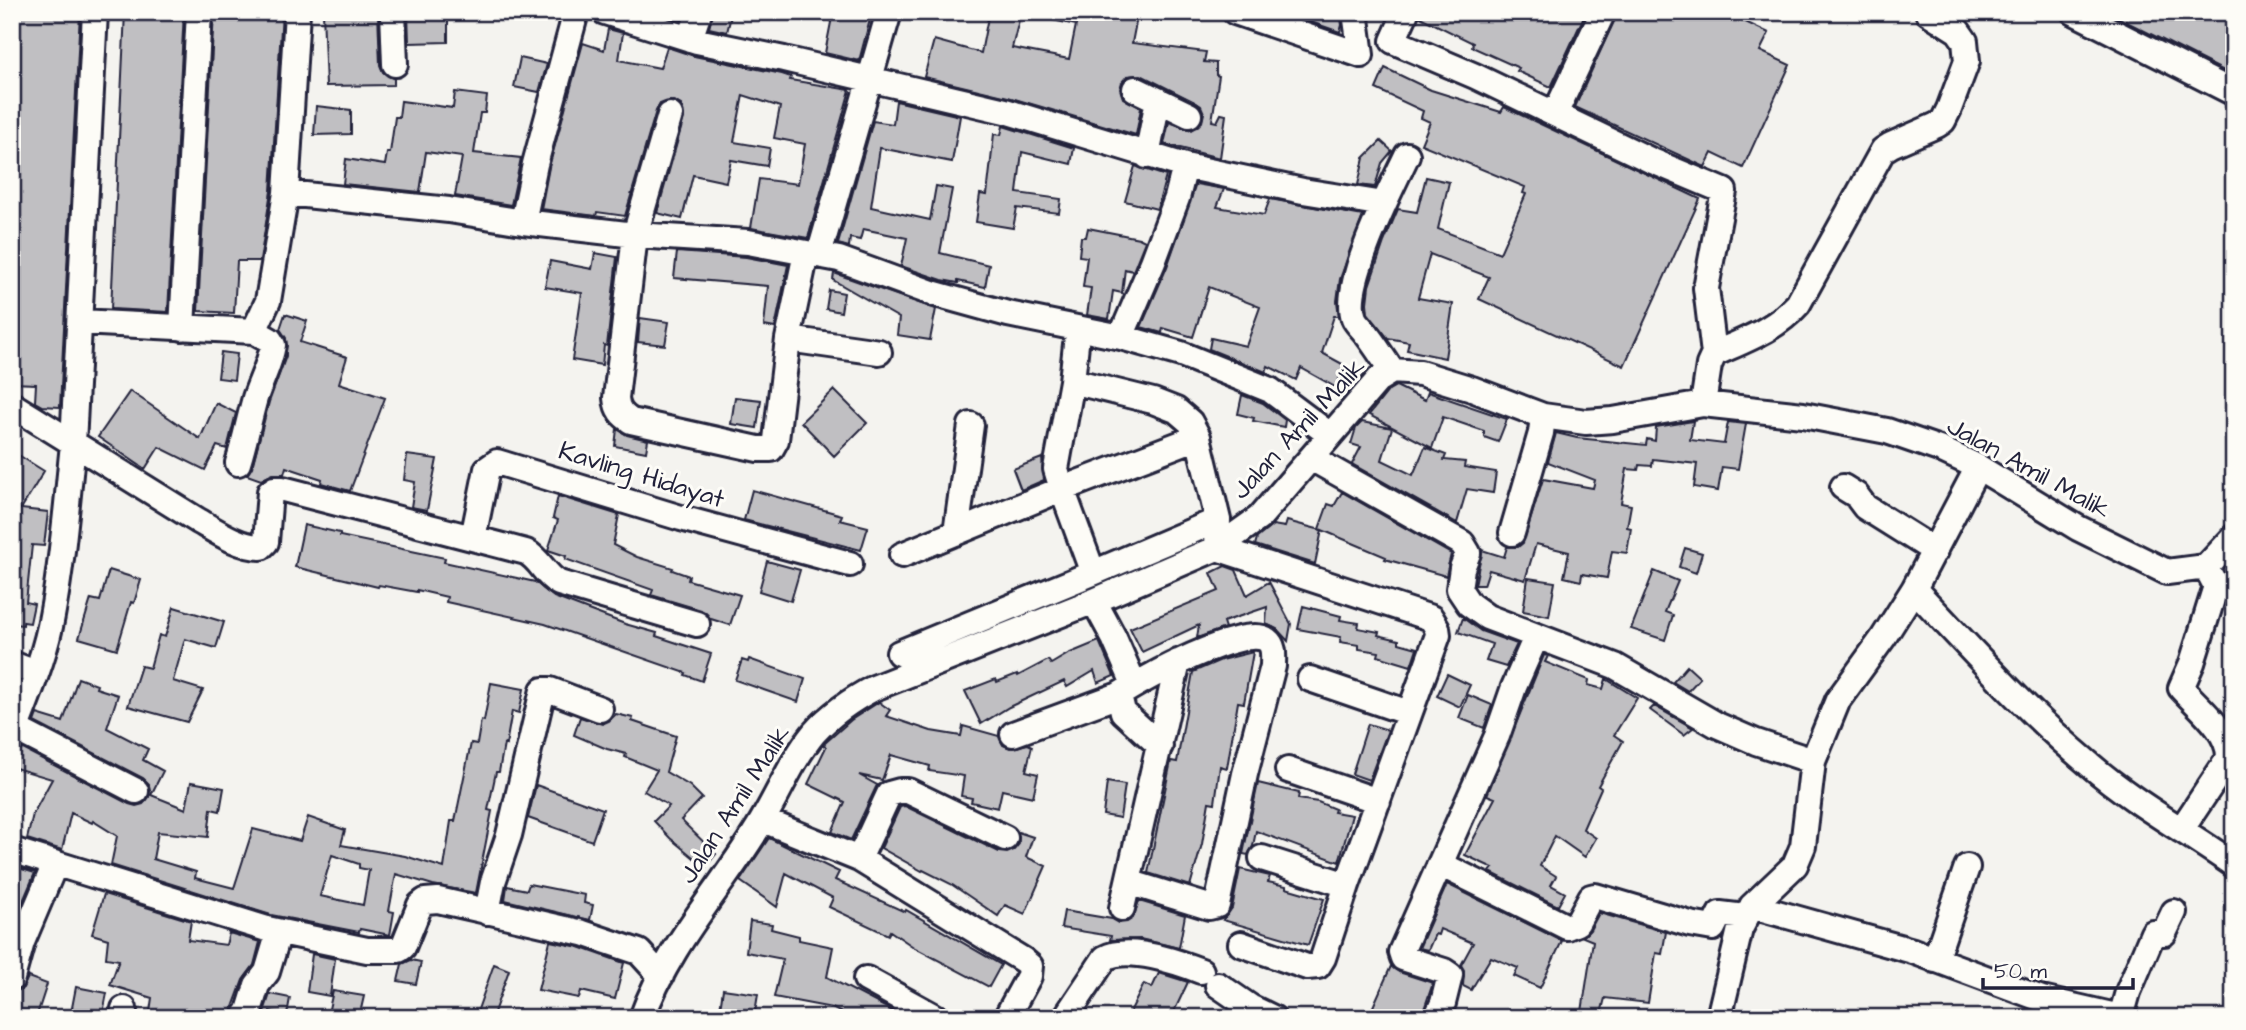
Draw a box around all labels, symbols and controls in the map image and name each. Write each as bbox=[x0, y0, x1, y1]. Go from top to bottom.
street label: Jalan Amil Malik bbox=[1224, 350, 1374, 507]
street label: Jalan Amil Malik bbox=[1940, 408, 2117, 528]
street label: Kavling Hidayat bbox=[554, 433, 729, 519]
street label: Jalan Amil Malik bbox=[670, 718, 799, 891]
scale bar bbox=[1983, 946, 2134, 990]
text: 50 m bbox=[1994, 957, 2048, 986]

